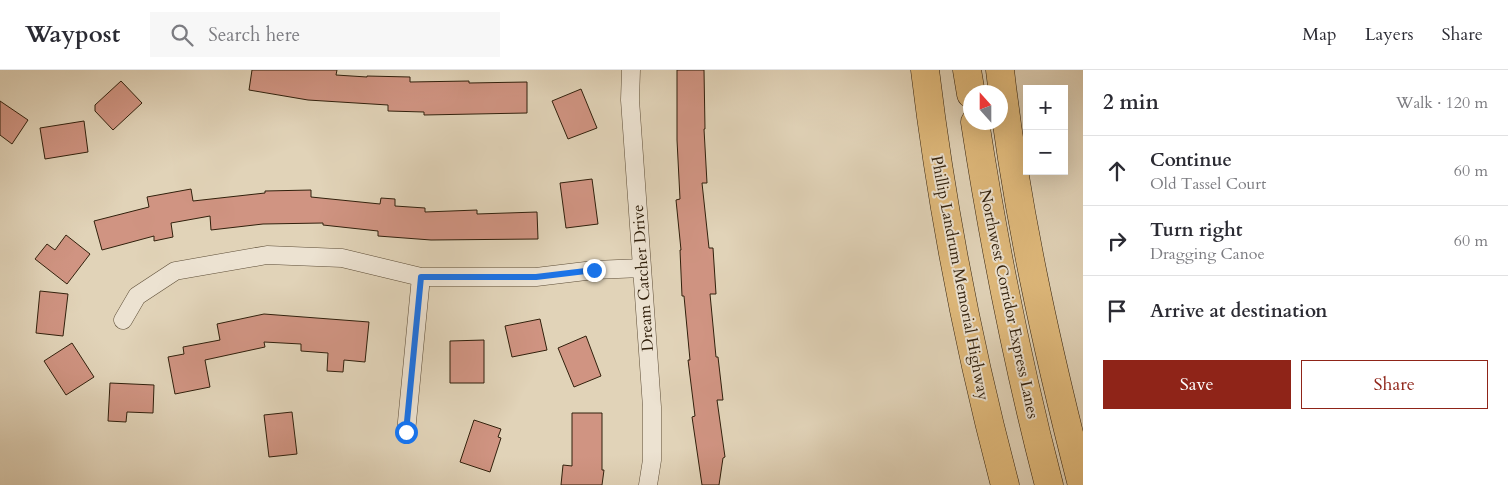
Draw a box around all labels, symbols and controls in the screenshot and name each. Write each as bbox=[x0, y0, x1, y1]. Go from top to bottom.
search box bbox=[150, 12, 500, 57]
text: Waypost bbox=[25, 18, 120, 51]
icon: search bbox=[168, 21, 196, 49]
text: Search here bbox=[208, 22, 300, 48]
text: Map bbox=[1302, 22, 1337, 47]
text: Layers bbox=[1365, 22, 1414, 47]
text: Share bbox=[1442, 22, 1483, 47]
north arrow bbox=[963, 85, 1008, 130]
map controls bbox=[1023, 85, 1068, 175]
button: + bbox=[1023, 85, 1068, 130]
text: 2 min bbox=[1103, 88, 1159, 117]
text: Walk · 120 m bbox=[1396, 92, 1488, 114]
button: − bbox=[1023, 130, 1068, 175]
text: Continue bbox=[1150, 147, 1232, 173]
street label: Phillip Landrum Memorial Highway bbox=[925, 154, 995, 403]
icon: ahead bbox=[1103, 157, 1131, 185]
text: 60 m bbox=[1454, 160, 1488, 182]
text: Old Tassel Court bbox=[1150, 173, 1266, 195]
street label: Northwest Corridor Express Lanes bbox=[974, 187, 1044, 421]
street label: Dream Catcher Drive bbox=[627, 204, 659, 352]
text: Turn right bbox=[1150, 217, 1242, 243]
icon: right bbox=[1103, 227, 1131, 255]
text: 60 m bbox=[1454, 230, 1488, 252]
text: Dragging Canoe bbox=[1150, 243, 1265, 265]
route end bbox=[583, 259, 606, 282]
icon: arrive bbox=[1103, 297, 1131, 325]
text: Arrive at destination bbox=[1150, 298, 1327, 324]
button: Save bbox=[1103, 360, 1291, 409]
button: Share bbox=[1301, 360, 1488, 409]
route start bbox=[395, 421, 418, 444]

